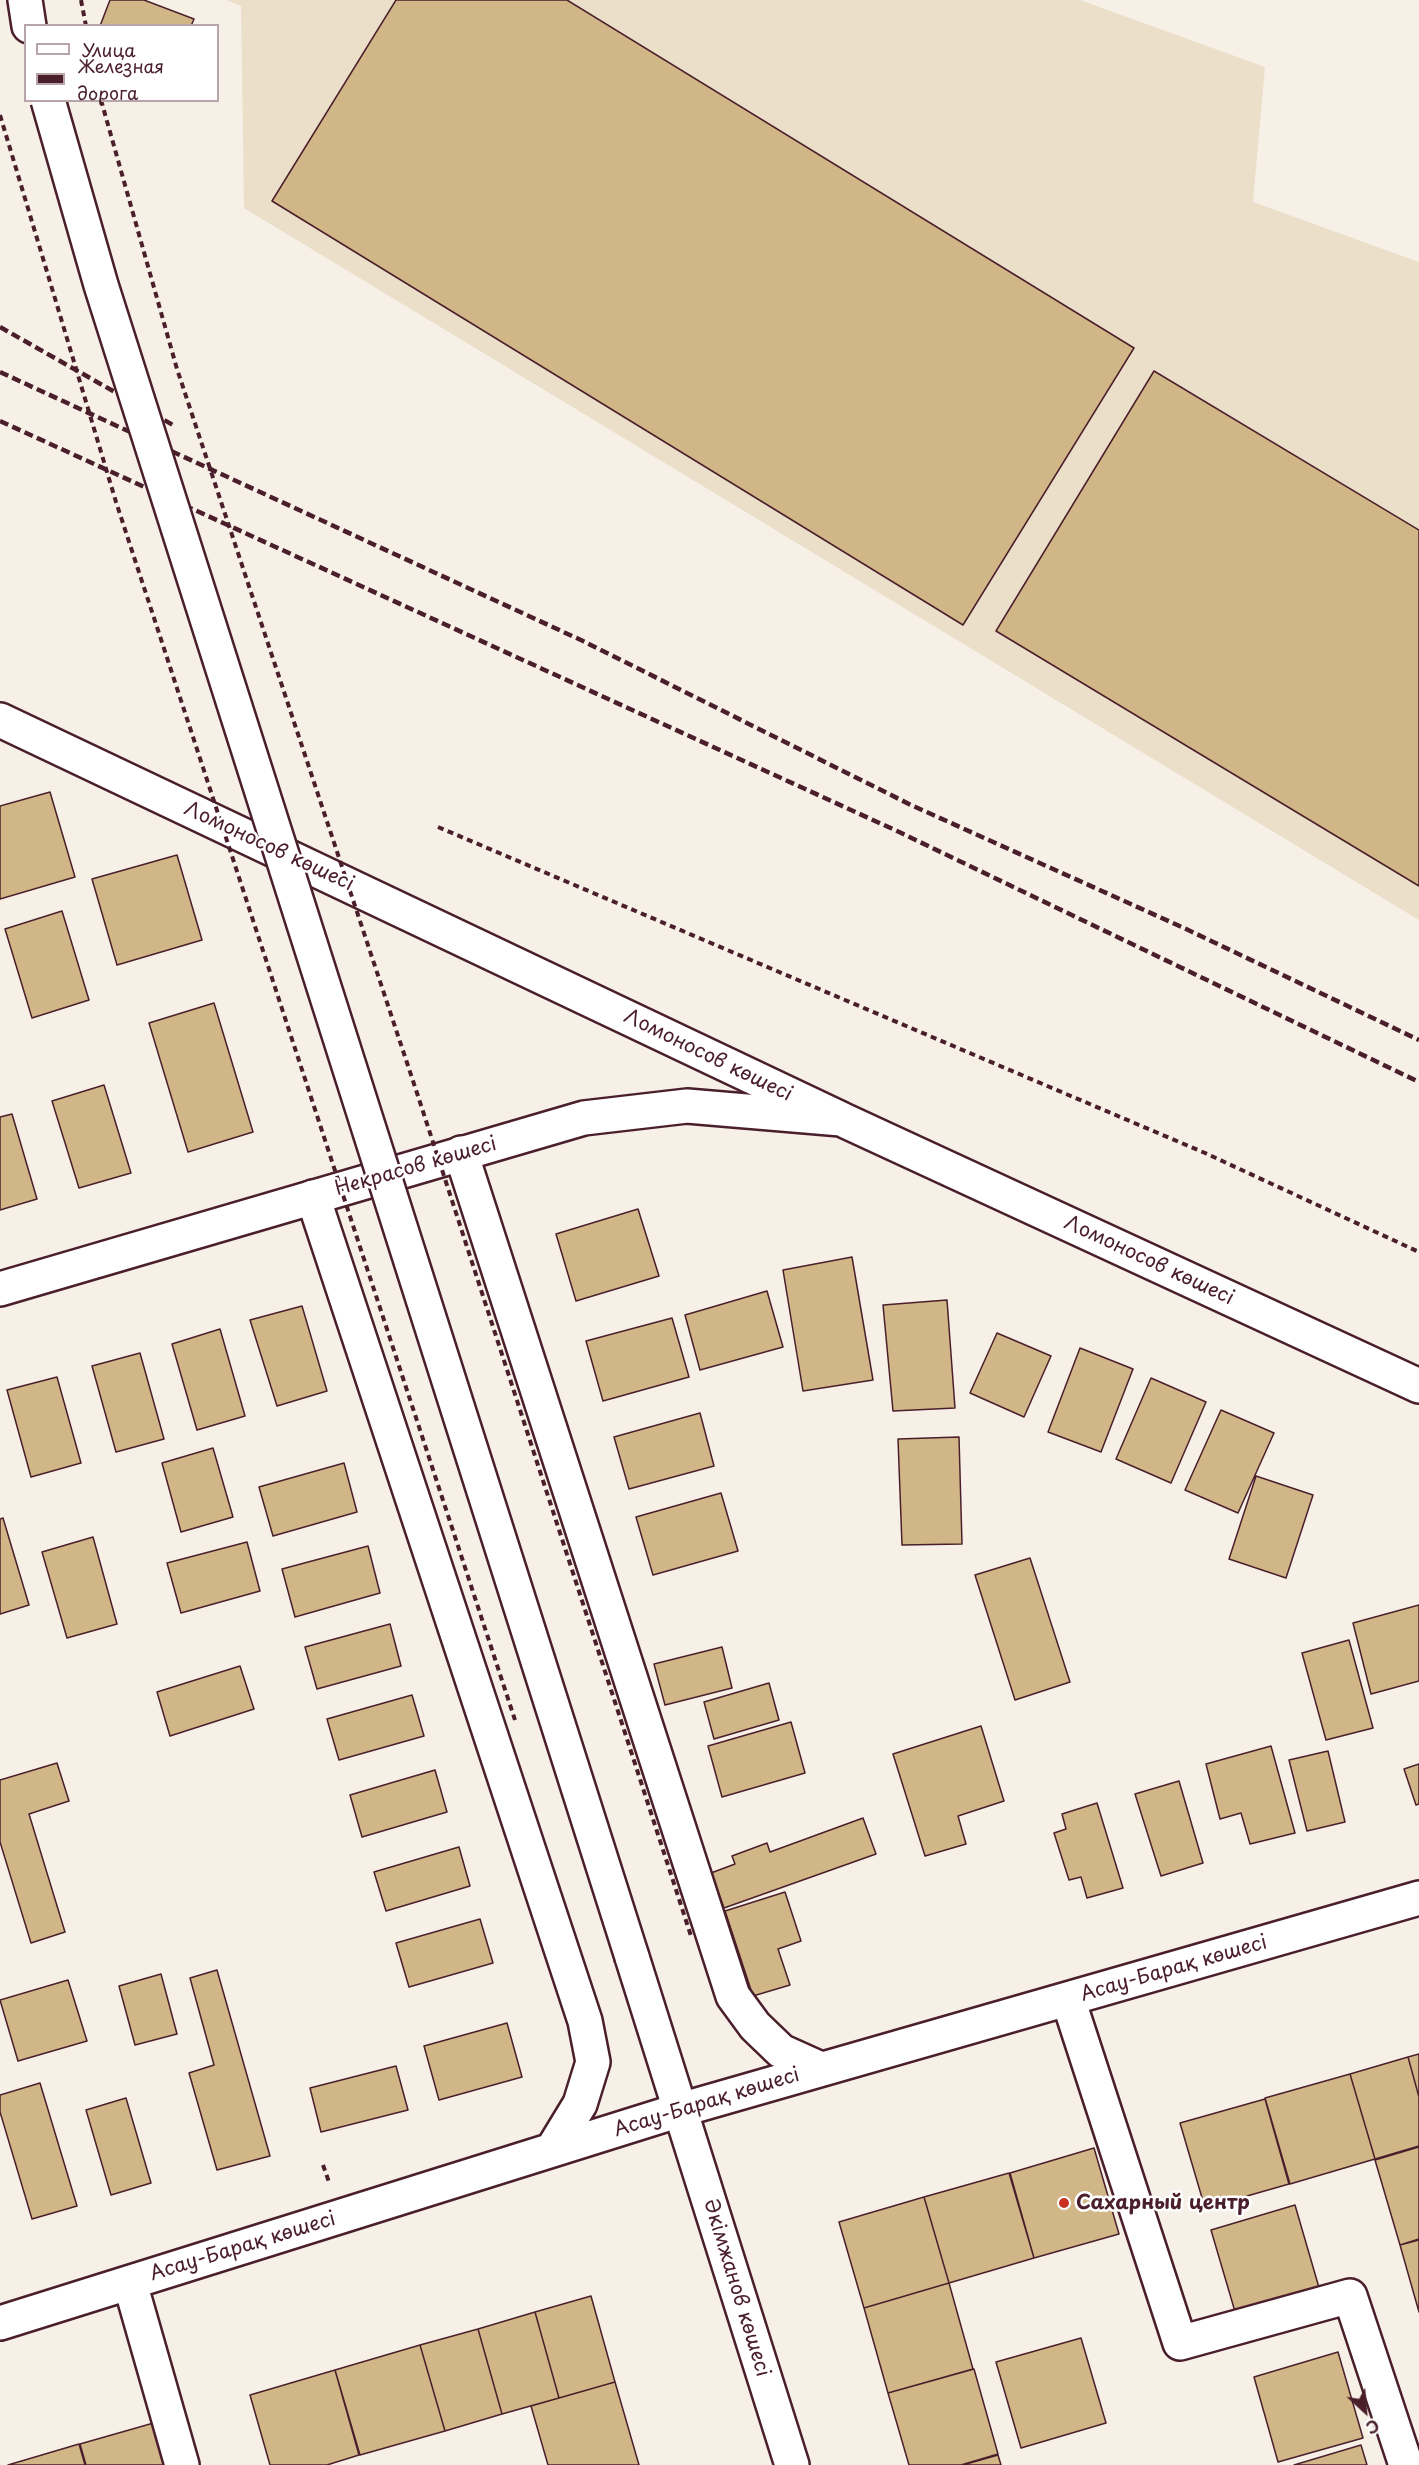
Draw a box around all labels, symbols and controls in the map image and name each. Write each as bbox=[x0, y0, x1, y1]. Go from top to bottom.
legend bbox=[24, 24, 219, 102]
text: Улица bbox=[82, 36, 136, 63]
text: Железная дорога bbox=[77, 52, 164, 106]
street label: Ломоносов көшесі bbox=[180, 797, 358, 897]
street label: Ломоносов көшесі bbox=[620, 1005, 796, 1107]
street label: Некрасов көшесі bbox=[332, 1132, 500, 1202]
street label: Ломоносов көшесі bbox=[1060, 1211, 1238, 1311]
street label: Асау-Барақ көшесі bbox=[1078, 1931, 1270, 2007]
street label: Асау-Барақ көшесі bbox=[611, 2063, 803, 2143]
place label: Сахарный центр bbox=[1076, 2191, 1250, 2215]
street label: Әкімжанов көшесі bbox=[698, 2196, 774, 2380]
marker: Сахарный центр bbox=[1057, 2196, 1071, 2210]
street label: Асау-Барақ көшесі bbox=[147, 2207, 339, 2287]
north arrow bbox=[1335, 2381, 1395, 2441]
text: С bbox=[1362, 2414, 1384, 2441]

